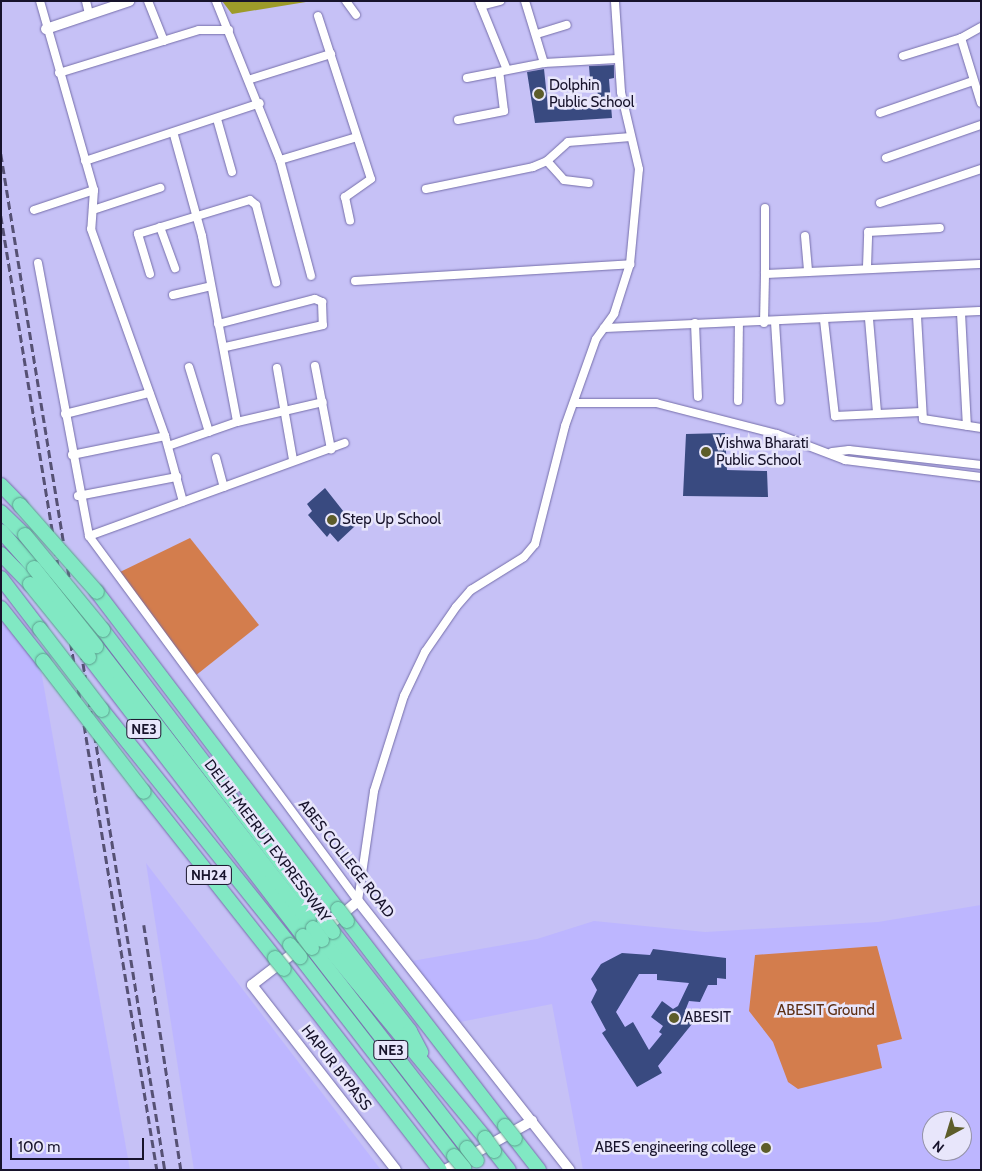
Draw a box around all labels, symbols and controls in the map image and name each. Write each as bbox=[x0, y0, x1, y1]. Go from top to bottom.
place label: Dolphin Public School bbox=[549, 76, 634, 111]
marker: Dolphin Public School bbox=[533, 88, 545, 100]
place label: Vishwa Bharati Public School bbox=[716, 434, 809, 469]
marker: Vishwa Bharati Public School bbox=[700, 446, 712, 458]
place label: Step Up School bbox=[342, 511, 441, 529]
marker: Step Up School bbox=[326, 514, 338, 526]
road number: NE3 bbox=[125, 718, 163, 741]
street label: DELHI-MEERUT EXPRESSWAY bbox=[200, 756, 334, 926]
street label: ABES COLLEGE ROAD bbox=[294, 796, 398, 922]
road number: NH24 bbox=[185, 864, 233, 886]
park label: ABESIT Ground bbox=[777, 1002, 875, 1020]
place label: ABESIT bbox=[684, 1009, 731, 1027]
marker: ABESIT bbox=[668, 1012, 680, 1024]
street label: HAPUR BYPASS bbox=[297, 1022, 375, 1114]
road number: NE3 bbox=[372, 1038, 410, 1062]
north arrow bbox=[922, 1111, 972, 1161]
scale bar bbox=[12, 1128, 146, 1160]
text: N bbox=[929, 1137, 948, 1157]
text: 100 m bbox=[18, 1138, 60, 1156]
place label: ABES engineering college bbox=[595, 1139, 756, 1157]
marker: ABES engineering college bbox=[760, 1142, 772, 1154]

